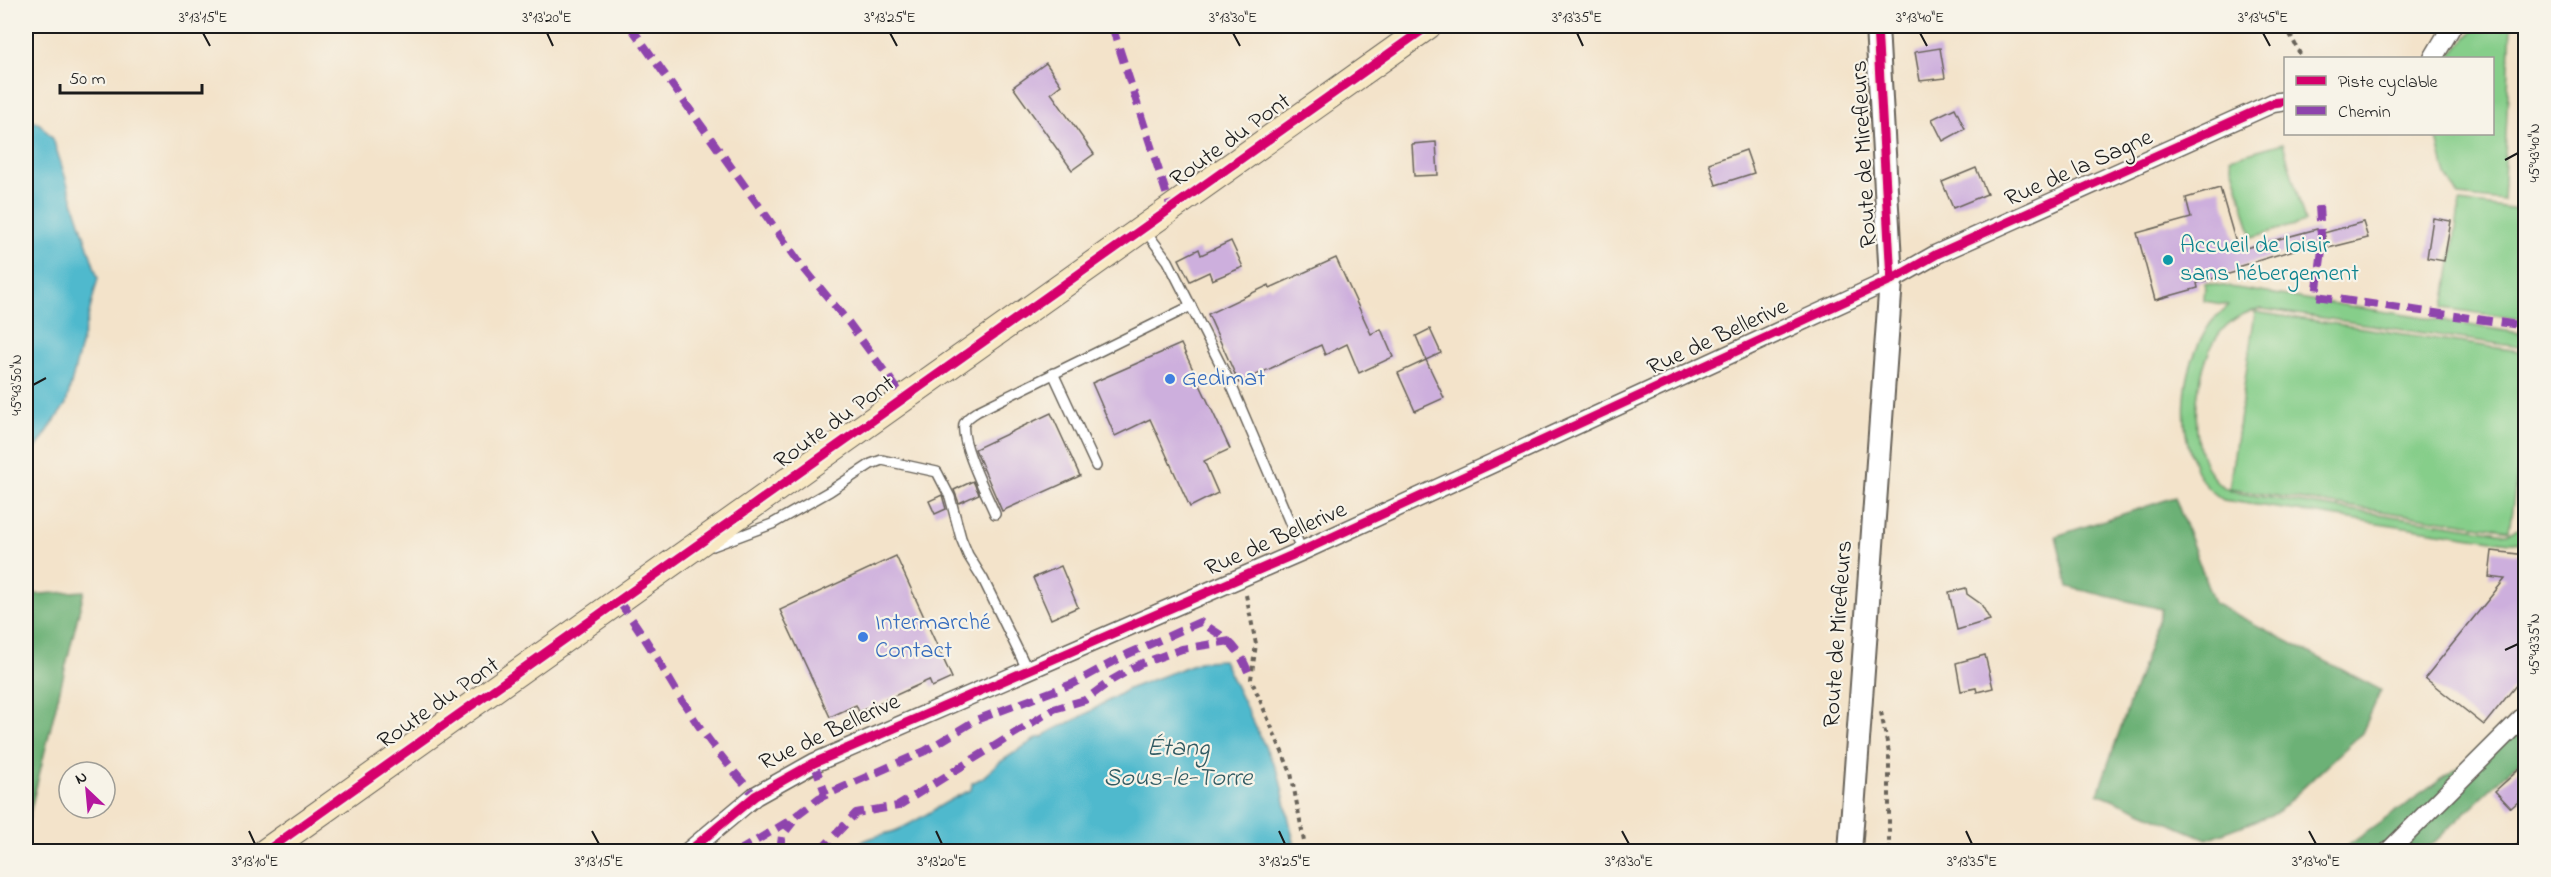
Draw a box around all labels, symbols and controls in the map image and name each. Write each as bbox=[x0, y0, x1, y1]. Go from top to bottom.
text: 3°13'15"E bbox=[179, 7, 227, 29]
text: 3°13'20"E bbox=[522, 7, 572, 29]
text: 3°13'25"E bbox=[864, 7, 916, 29]
text: 3°13'30"E bbox=[1209, 7, 1257, 29]
text: 3°13'35"E bbox=[1552, 7, 1602, 29]
text: 3°13'40"E bbox=[1896, 7, 1944, 29]
text: 3°13'45"E bbox=[2238, 7, 2288, 29]
scale bar bbox=[60, 57, 202, 95]
legend bbox=[2284, 57, 2494, 135]
street label: Route de Mirefleurs bbox=[1843, 59, 1887, 249]
text: 50 m bbox=[69, 67, 106, 93]
text: Piste cyclable bbox=[2338, 70, 2439, 96]
street label: Route du Pont bbox=[1163, 85, 1299, 197]
text: Chemin bbox=[2338, 100, 2391, 126]
street label: Rue de la Sagne bbox=[1999, 121, 2159, 217]
text: 45°43'40"N bbox=[2524, 123, 2546, 183]
place label: Accueil de loisir sans hébergement bbox=[2180, 229, 2359, 292]
marker: Accueil de loisir sans hébergement bbox=[2161, 253, 2175, 267]
street label: Rue de Bellerive bbox=[1642, 290, 1795, 386]
text: 45°43'50"N bbox=[6, 354, 28, 416]
place label: Gedimat bbox=[1182, 362, 1265, 397]
street label: Route du Pont bbox=[767, 367, 903, 479]
marker: Gedimat bbox=[1163, 372, 1177, 386]
street label: Rue de Bellerive bbox=[1199, 493, 1353, 587]
street label: Route de Mirefleurs bbox=[1815, 539, 1863, 729]
place label: Intermarché Contact bbox=[875, 606, 991, 669]
text: 45°43'35"N bbox=[2524, 613, 2546, 675]
marker: Intermarché Contact bbox=[856, 630, 870, 644]
street label: Route du Pont bbox=[371, 649, 507, 759]
street label: Rue de Bellerive bbox=[754, 685, 907, 781]
water label: Étang Sous-le-Torre bbox=[1104, 730, 1254, 798]
north arrow bbox=[57, 760, 117, 820]
text: N bbox=[71, 765, 92, 791]
text: 3°13'10"E bbox=[232, 851, 278, 873]
text: 3°13'15"E bbox=[575, 851, 623, 873]
text: 3°13'20"E bbox=[917, 851, 967, 873]
text: 3°13'25"E bbox=[1259, 851, 1311, 873]
text: 3°13'30"E bbox=[1605, 851, 1653, 873]
text: 3°13'35"E bbox=[1947, 851, 1997, 873]
text: 3°13'40"E bbox=[2292, 851, 2340, 873]

